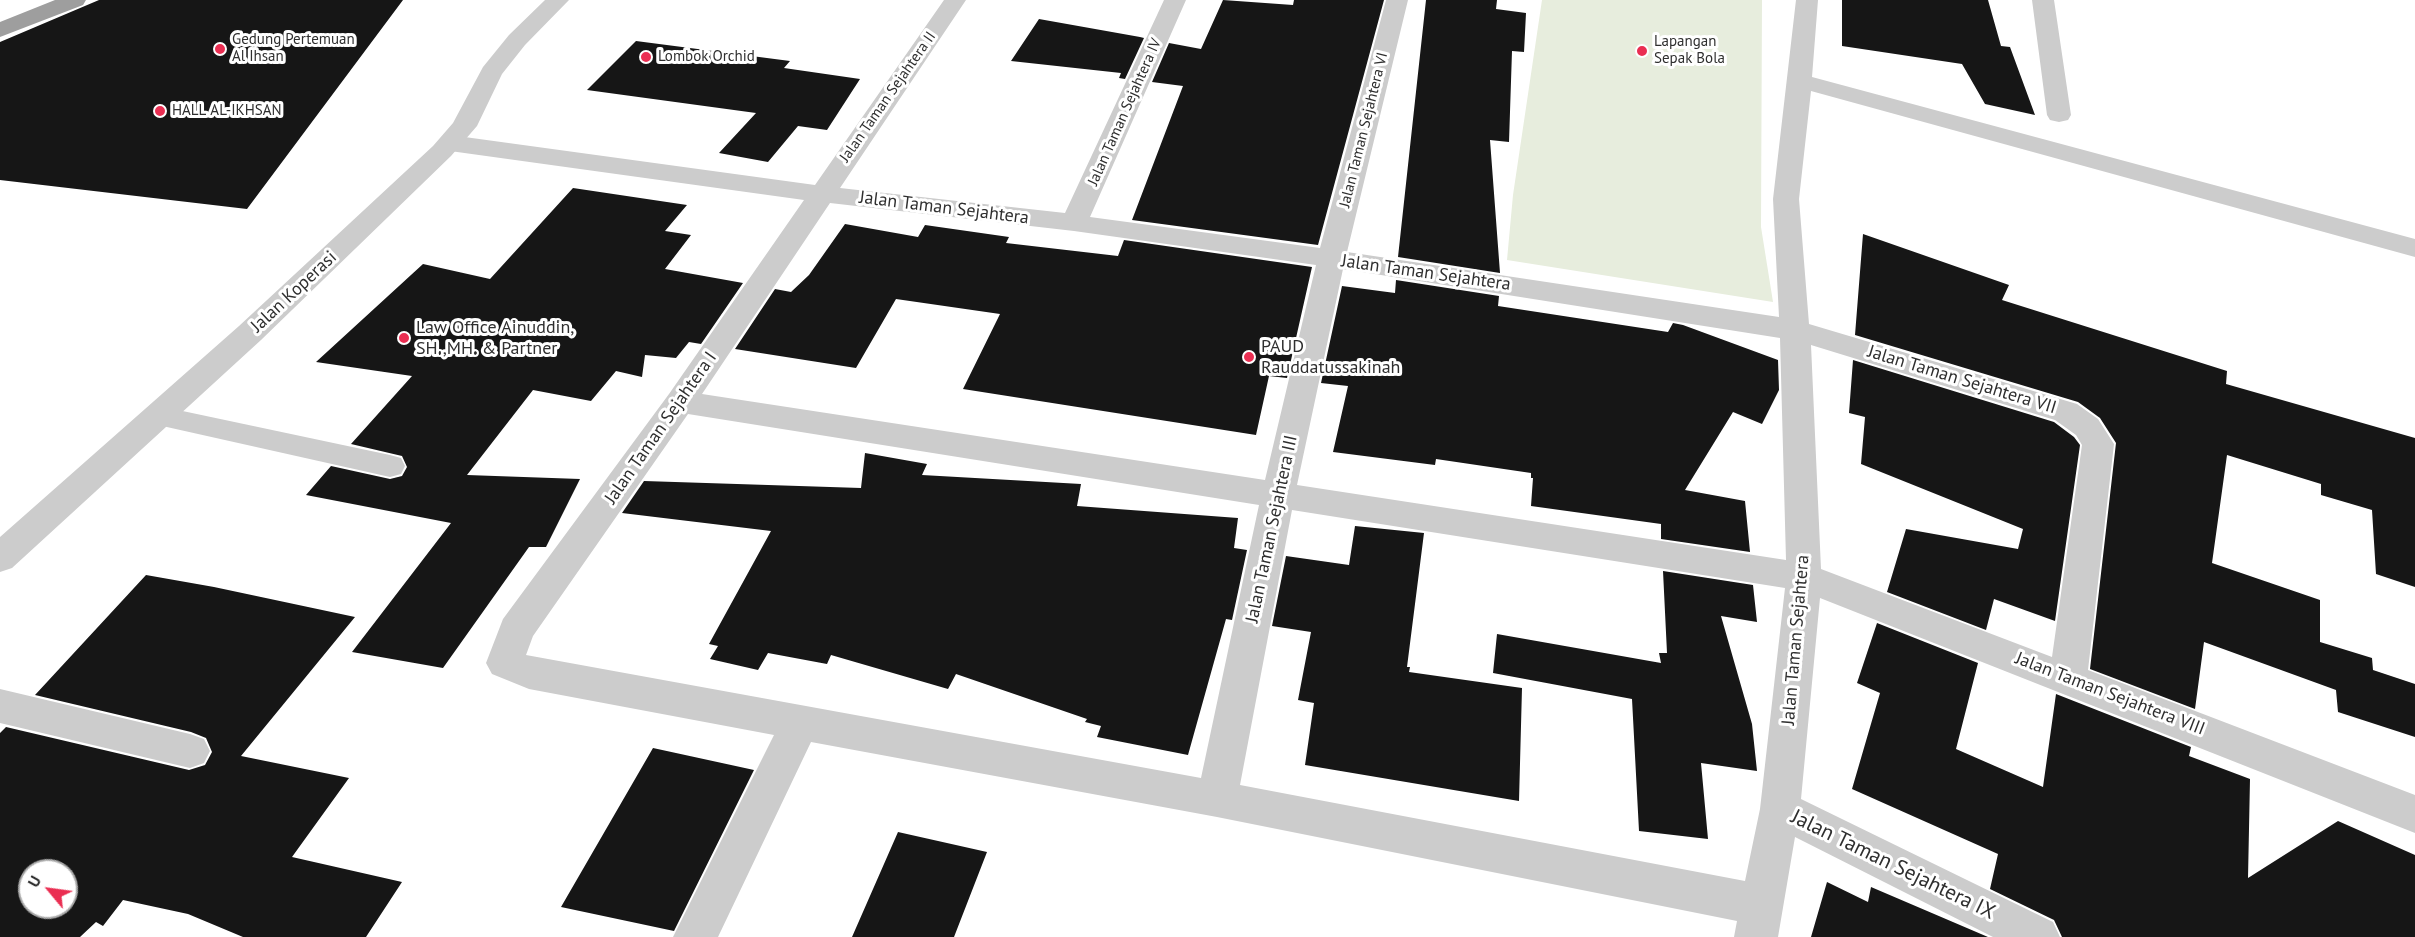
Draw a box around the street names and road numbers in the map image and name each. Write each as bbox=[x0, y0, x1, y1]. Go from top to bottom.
street label: Jalan Taman Sejahtera II bbox=[836, 28, 940, 166]
street label: Jalan Taman Sejahtera IV bbox=[1084, 36, 1166, 188]
street label: Jalan Taman Sejahtera VI bbox=[1336, 51, 1392, 209]
street label: Jalan Taman Sejahtera bbox=[858, 187, 1030, 229]
street label: Jalan Koperasi bbox=[247, 247, 341, 337]
street label: Jalan Taman Sejahtera bbox=[1340, 250, 1512, 296]
street label: Jalan Taman Sejahtera VII bbox=[1865, 341, 2059, 419]
street label: Jalan Taman Sejahtera I bbox=[600, 348, 722, 508]
street label: Jalan Taman Sejahtera III bbox=[1242, 433, 1302, 625]
street label: Jalan Taman Sejahtera bbox=[1778, 554, 1814, 726]
street label: Jalan Taman Sejahtera VIII bbox=[2012, 648, 2208, 740]
street label: Jalan Taman Sejahtera IX bbox=[1787, 805, 1999, 925]

